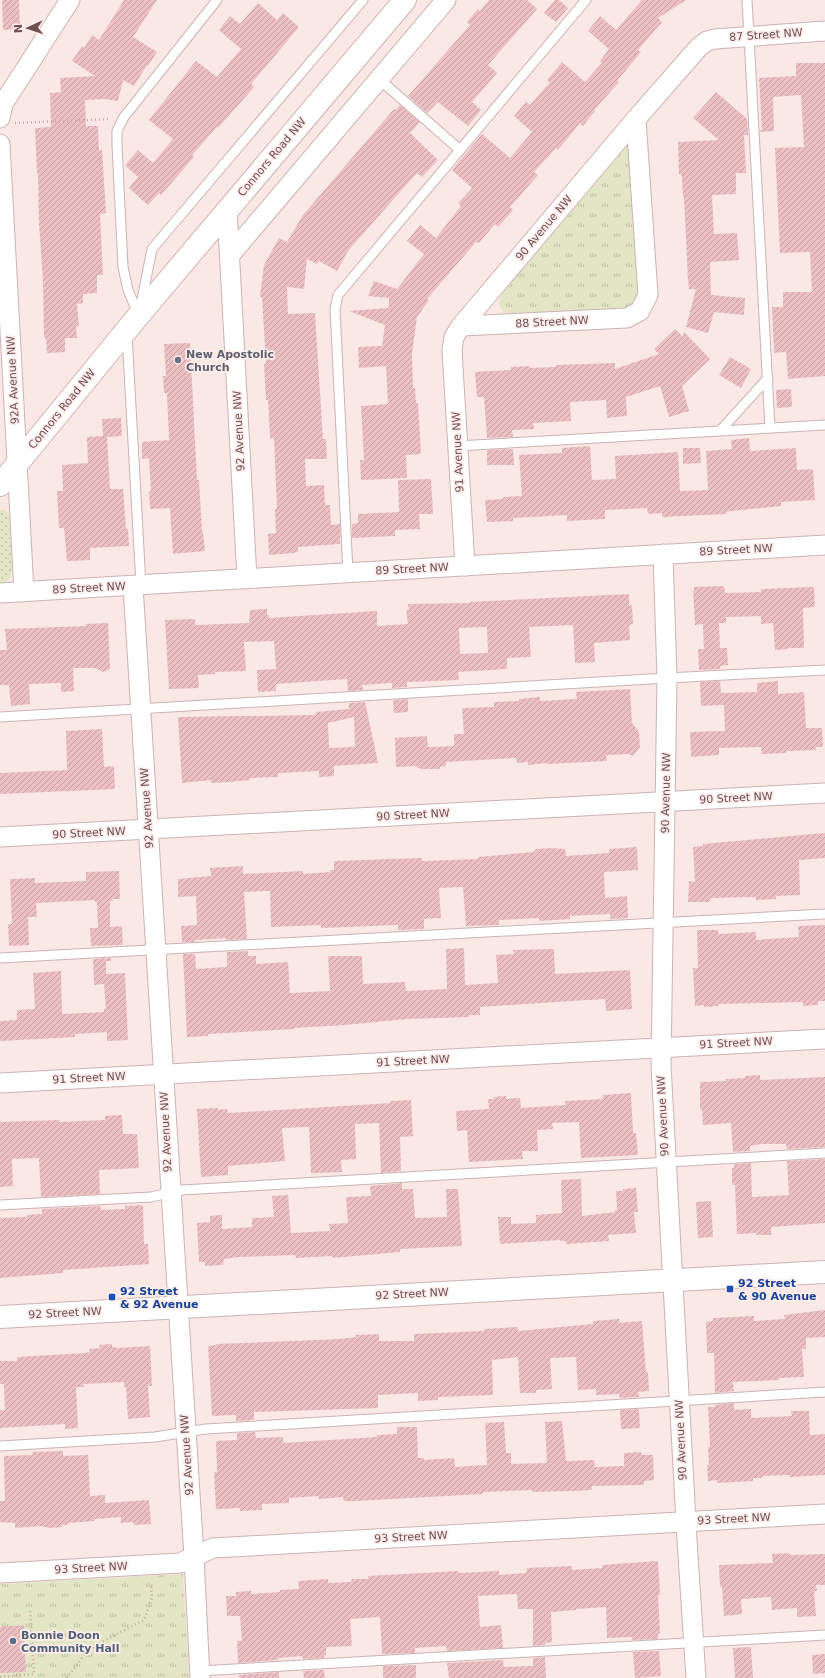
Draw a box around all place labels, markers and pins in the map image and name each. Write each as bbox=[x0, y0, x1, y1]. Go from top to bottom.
place label: New Apostolic Church bbox=[186, 348, 274, 374]
marker: New Apostolic Church bbox=[173, 355, 183, 365]
place label: 92 Street & 90 Avenue bbox=[738, 1277, 816, 1303]
marker: 92 Street & 90 Avenue bbox=[725, 1284, 735, 1294]
place label: 92 Street & 92 Avenue bbox=[120, 1285, 198, 1311]
marker: 92 Street & 92 Avenue bbox=[107, 1292, 117, 1302]
place label: Bonnie Doon Community Hall bbox=[21, 1629, 119, 1655]
marker: Bonnie Doon Community Hall bbox=[8, 1636, 18, 1646]

